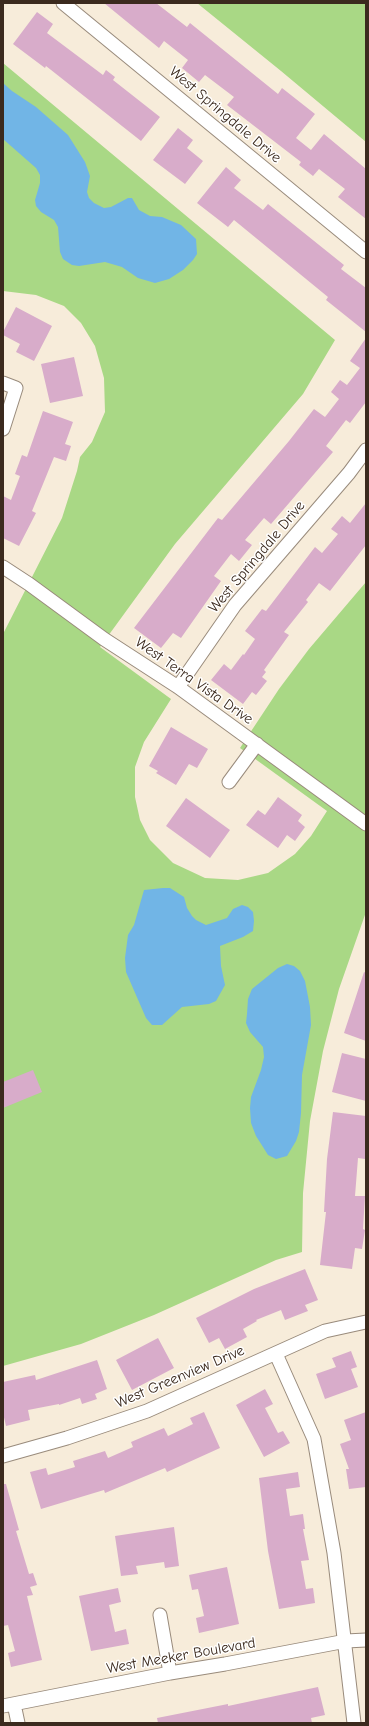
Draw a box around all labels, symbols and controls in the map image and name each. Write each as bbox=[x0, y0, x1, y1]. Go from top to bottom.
street label: West Springdale Drive bbox=[165, 63, 285, 167]
street label: West Springdale Drive bbox=[205, 497, 309, 617]
street label: West Terra Vista Drive bbox=[131, 633, 257, 729]
street label: West Greenview Drive bbox=[113, 1342, 247, 1412]
street label: West Meeker Boulevard bbox=[105, 1634, 257, 1678]

